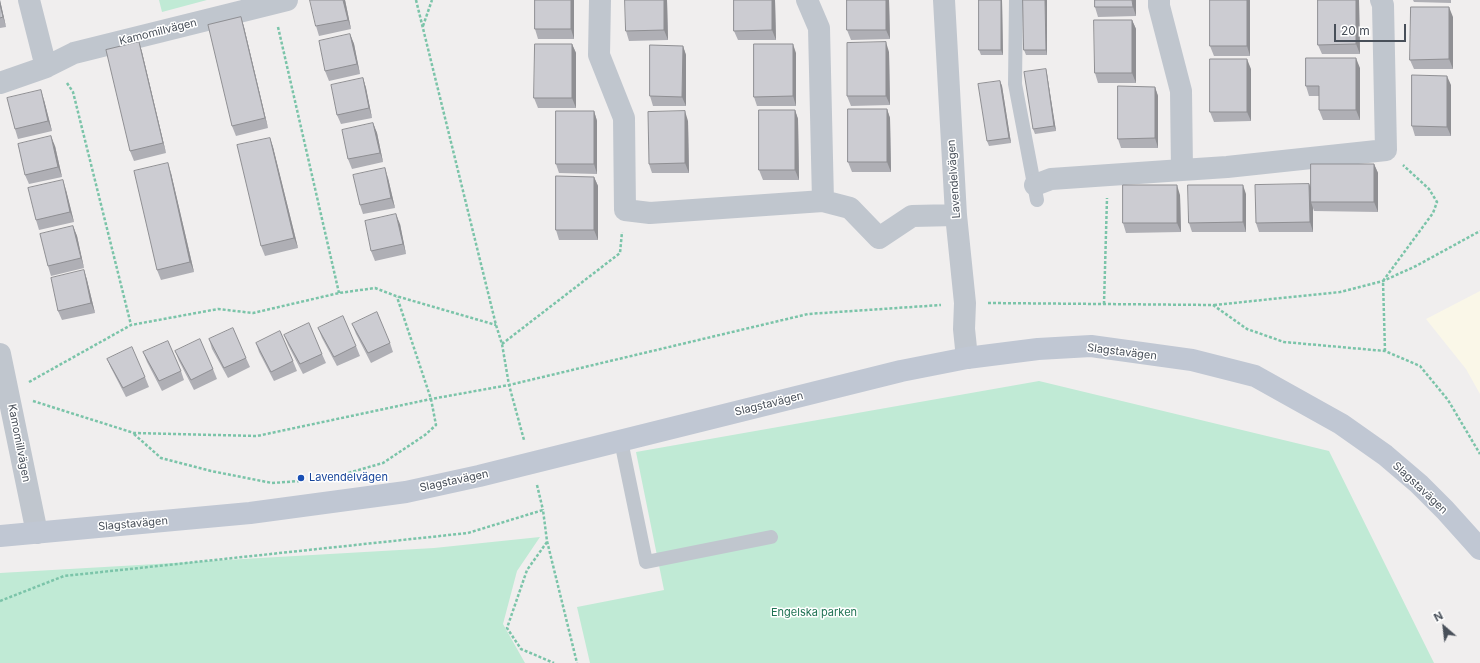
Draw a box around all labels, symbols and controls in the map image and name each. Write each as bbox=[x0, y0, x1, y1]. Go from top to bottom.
street label: Kamomillvägen bbox=[118, 16, 198, 48]
scale bar bbox=[1336, 16, 1408, 42]
text: 20 m bbox=[1341, 23, 1370, 38]
street label: Lavendelvägen bbox=[945, 139, 963, 219]
street label: Slagstavägen bbox=[1086, 341, 1158, 363]
street label: Slagstavägen bbox=[733, 389, 805, 419]
street label: Kamomillvägen bbox=[5, 403, 33, 483]
street label: Slagstavägen bbox=[1390, 459, 1450, 517]
street label: Slagstavägen bbox=[418, 467, 490, 495]
place label: Lavendelvägen bbox=[309, 471, 388, 485]
marker: Lavendelvägen bbox=[296, 473, 306, 483]
street label: Slagstavägen bbox=[98, 514, 168, 534]
park label: Engelska parken bbox=[771, 606, 857, 620]
north arrow bbox=[1424, 607, 1464, 647]
text: N bbox=[1431, 608, 1445, 625]

